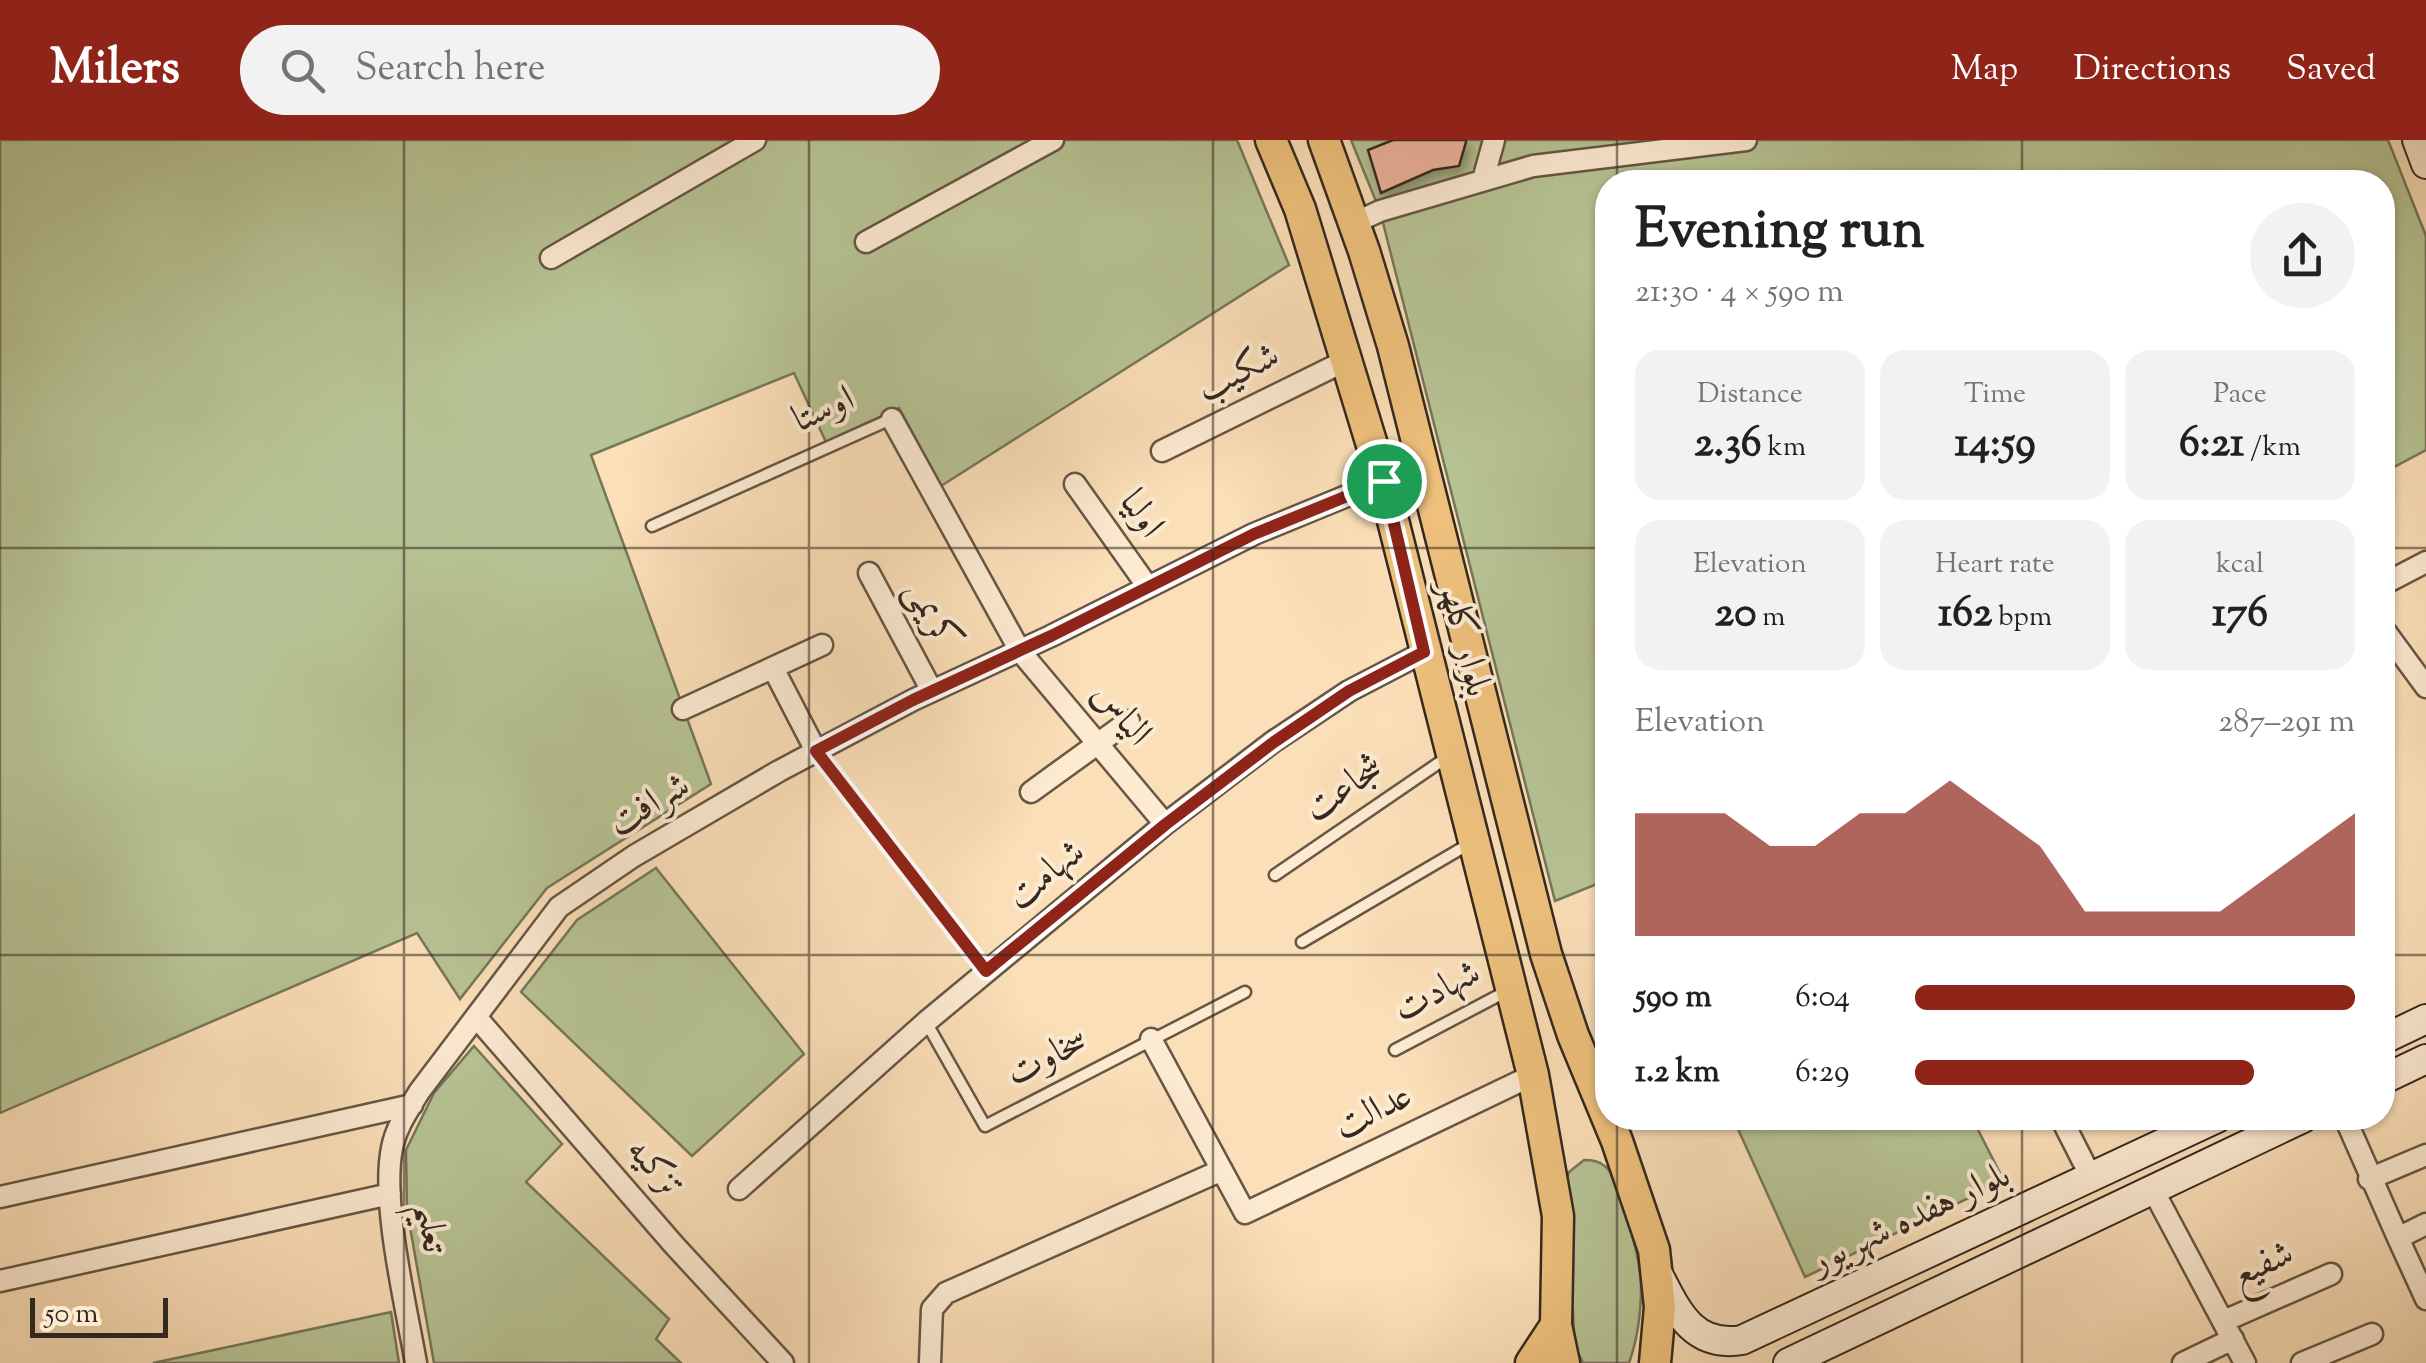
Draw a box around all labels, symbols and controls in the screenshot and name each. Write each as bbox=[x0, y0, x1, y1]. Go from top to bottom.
search box bbox=[240, 25, 940, 115]
text: Milers bbox=[50, 36, 180, 105]
icon: search bbox=[275, 43, 330, 98]
text: Search here bbox=[355, 43, 545, 97]
text: Map bbox=[1951, 45, 2018, 96]
text: Directions bbox=[2073, 45, 2231, 96]
text: Saved bbox=[2286, 45, 2376, 96]
text: Evening run bbox=[1635, 193, 1924, 272]
button: share bbox=[2250, 203, 2355, 308]
text: 21:30 · 4 × 590 m bbox=[1635, 270, 1844, 316]
street label: شکیب bbox=[1188, 331, 1290, 417]
street label: اوستا bbox=[784, 374, 864, 448]
text: Distance bbox=[1697, 375, 1803, 415]
text: Time bbox=[1964, 375, 2026, 415]
text: Pace bbox=[2213, 375, 2267, 415]
text: 2.36 bbox=[1694, 415, 1762, 475]
text: 14:59 bbox=[1954, 415, 2036, 475]
text: 6:21 bbox=[2179, 415, 2244, 475]
text: km bbox=[1762, 428, 1806, 468]
text: /km bbox=[2244, 428, 2301, 468]
pin bbox=[1342, 439, 1427, 524]
icon: arrive bbox=[1357, 454, 1412, 509]
street label: اولیا bbox=[1104, 480, 1176, 550]
text: Elevation bbox=[1693, 545, 1807, 585]
text: Heart rate bbox=[1935, 545, 2055, 585]
text: kcal bbox=[2216, 545, 2264, 585]
street label: کریمی bbox=[890, 571, 972, 661]
street label: بلوار کلهر bbox=[1422, 571, 1503, 703]
text: 20 bbox=[1715, 585, 1756, 645]
text: 162 bbox=[1938, 585, 1992, 645]
text: 176 bbox=[2212, 585, 2268, 645]
text: m bbox=[1756, 598, 1786, 638]
text: bpm bbox=[1992, 598, 2052, 638]
street label: الیاس bbox=[1077, 671, 1163, 759]
text: Elevation bbox=[1635, 700, 1765, 746]
text: 287–291 m bbox=[2218, 700, 2355, 746]
street label: شجاعت bbox=[1294, 743, 1396, 837]
street label: شرافت bbox=[599, 760, 701, 852]
street label: شهامت bbox=[996, 827, 1098, 925]
street label: شهادت bbox=[1385, 948, 1491, 1038]
text: 590 m bbox=[1635, 975, 1712, 1021]
text: 6:04 bbox=[1795, 975, 1850, 1021]
street label: سخاوت bbox=[998, 1015, 1098, 1103]
text: 1.2 km bbox=[1635, 1050, 1720, 1096]
text: 6:29 bbox=[1795, 1050, 1849, 1096]
street label: عدالت bbox=[1326, 1071, 1422, 1155]
street label: تزکیه bbox=[612, 1126, 696, 1212]
street label: بلوار هفده شهریور bbox=[1798, 1150, 2020, 1292]
street label: تعلیم bbox=[393, 1200, 460, 1258]
street label: شفیع bbox=[2223, 1228, 2304, 1306]
scale bar bbox=[30, 1293, 168, 1338]
text: 50 m bbox=[45, 1295, 99, 1335]

